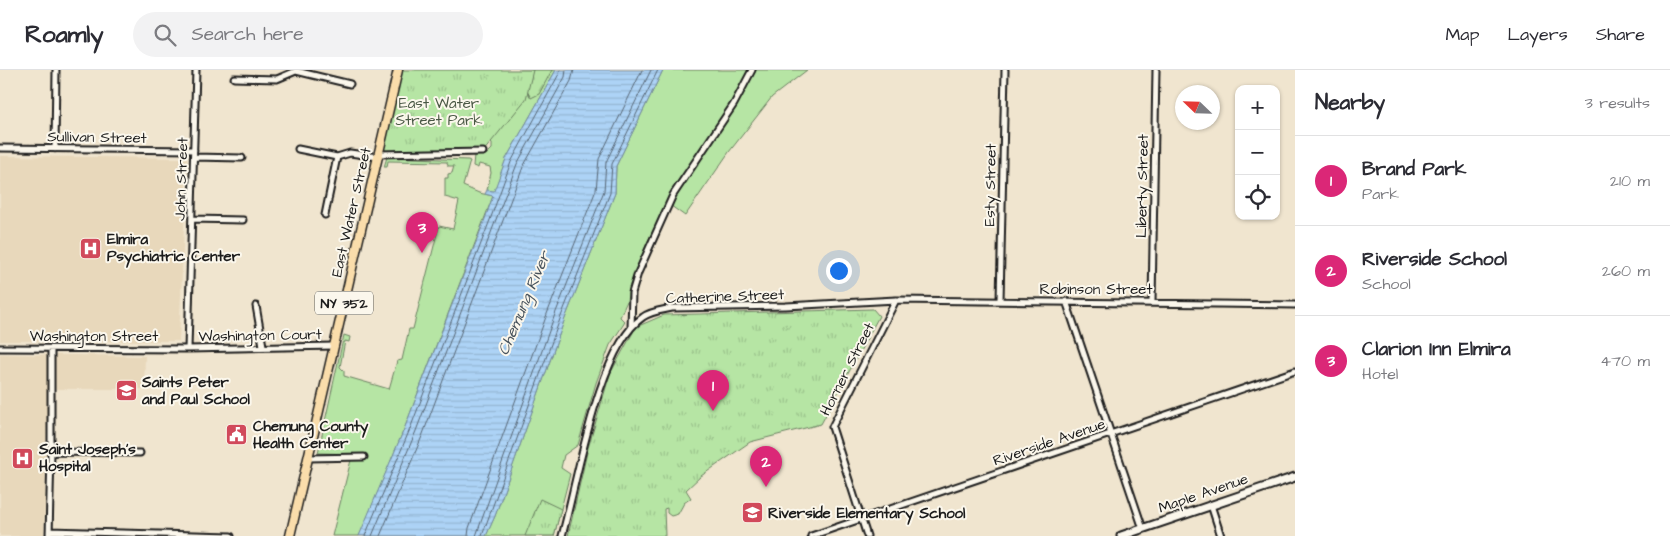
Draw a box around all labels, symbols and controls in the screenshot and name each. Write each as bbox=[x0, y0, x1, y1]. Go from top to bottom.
search box bbox=[133, 12, 483, 57]
text: Roamly bbox=[25, 18, 103, 52]
icon: search bbox=[151, 21, 179, 49]
text: Search here bbox=[191, 21, 304, 48]
text: Map bbox=[1445, 22, 1479, 47]
text: Layers bbox=[1507, 22, 1568, 47]
text: Share bbox=[1596, 22, 1645, 47]
north arrow bbox=[1175, 85, 1220, 130]
map controls bbox=[1235, 85, 1280, 220]
button: + bbox=[1235, 85, 1280, 130]
text: Nearby bbox=[1315, 88, 1385, 117]
text: 3 results bbox=[1585, 92, 1650, 114]
park label: East Water Street Park bbox=[396, 93, 482, 131]
street label: Sullivan Street bbox=[47, 126, 147, 149]
button: − bbox=[1235, 130, 1280, 175]
street label: Liberty Street bbox=[1131, 134, 1155, 238]
street label: John Street bbox=[170, 137, 193, 221]
street label: Esty Street bbox=[979, 143, 1003, 227]
street label: East Water Street bbox=[326, 145, 377, 279]
text: Brand Park bbox=[1362, 156, 1466, 183]
text: 1 bbox=[1330, 170, 1332, 192]
text: 210 m bbox=[1610, 170, 1650, 192]
button: locate bbox=[1235, 175, 1280, 220]
text: Park bbox=[1362, 183, 1399, 205]
pin: 3 bbox=[406, 212, 438, 253]
place label: Elmira Psychiatric Center bbox=[107, 229, 241, 268]
hospital icon: Elmira Psychiatric Center bbox=[79, 236, 103, 260]
water label: Chemung River bbox=[492, 246, 557, 359]
text: Riverside School bbox=[1362, 246, 1507, 273]
your location bbox=[826, 258, 852, 284]
text: 2 bbox=[1326, 260, 1336, 282]
text: 260 m bbox=[1602, 260, 1650, 282]
text: School bbox=[1362, 273, 1411, 295]
street label: Robinson Street bbox=[1039, 279, 1153, 300]
street label: Catherine Street bbox=[666, 284, 785, 309]
road number: NY 352 bbox=[315, 292, 373, 314]
street label: Horner Street bbox=[815, 319, 880, 419]
street label: Washington Court bbox=[198, 324, 322, 348]
street label: Washington Street bbox=[30, 326, 158, 348]
text: Clarion Inn Elmira bbox=[1362, 336, 1511, 363]
text: 3 bbox=[1327, 350, 1335, 372]
text: 470 m bbox=[1600, 350, 1650, 372]
text: Hotel bbox=[1362, 363, 1398, 385]
pin: 1 bbox=[697, 370, 729, 411]
place label: Saints Peter and Paul School bbox=[141, 372, 250, 410]
school or university icon: Saints Peter and Paul School bbox=[114, 379, 138, 403]
street label: Riverside Avenue bbox=[990, 413, 1108, 472]
place label: Chemung County Health Center bbox=[253, 416, 369, 454]
public building icon: Chemung County Health Center bbox=[225, 423, 249, 447]
place label: Saint Joseph's Hospital bbox=[38, 439, 136, 477]
hospital icon: Saint Joseph's Hospital bbox=[11, 446, 35, 470]
pin: 2 bbox=[750, 446, 782, 487]
street label: Maple Avenue bbox=[1155, 468, 1251, 519]
school or university icon: Riverside Elementary School bbox=[740, 501, 764, 525]
place label: Riverside Elementary School bbox=[768, 503, 966, 525]

